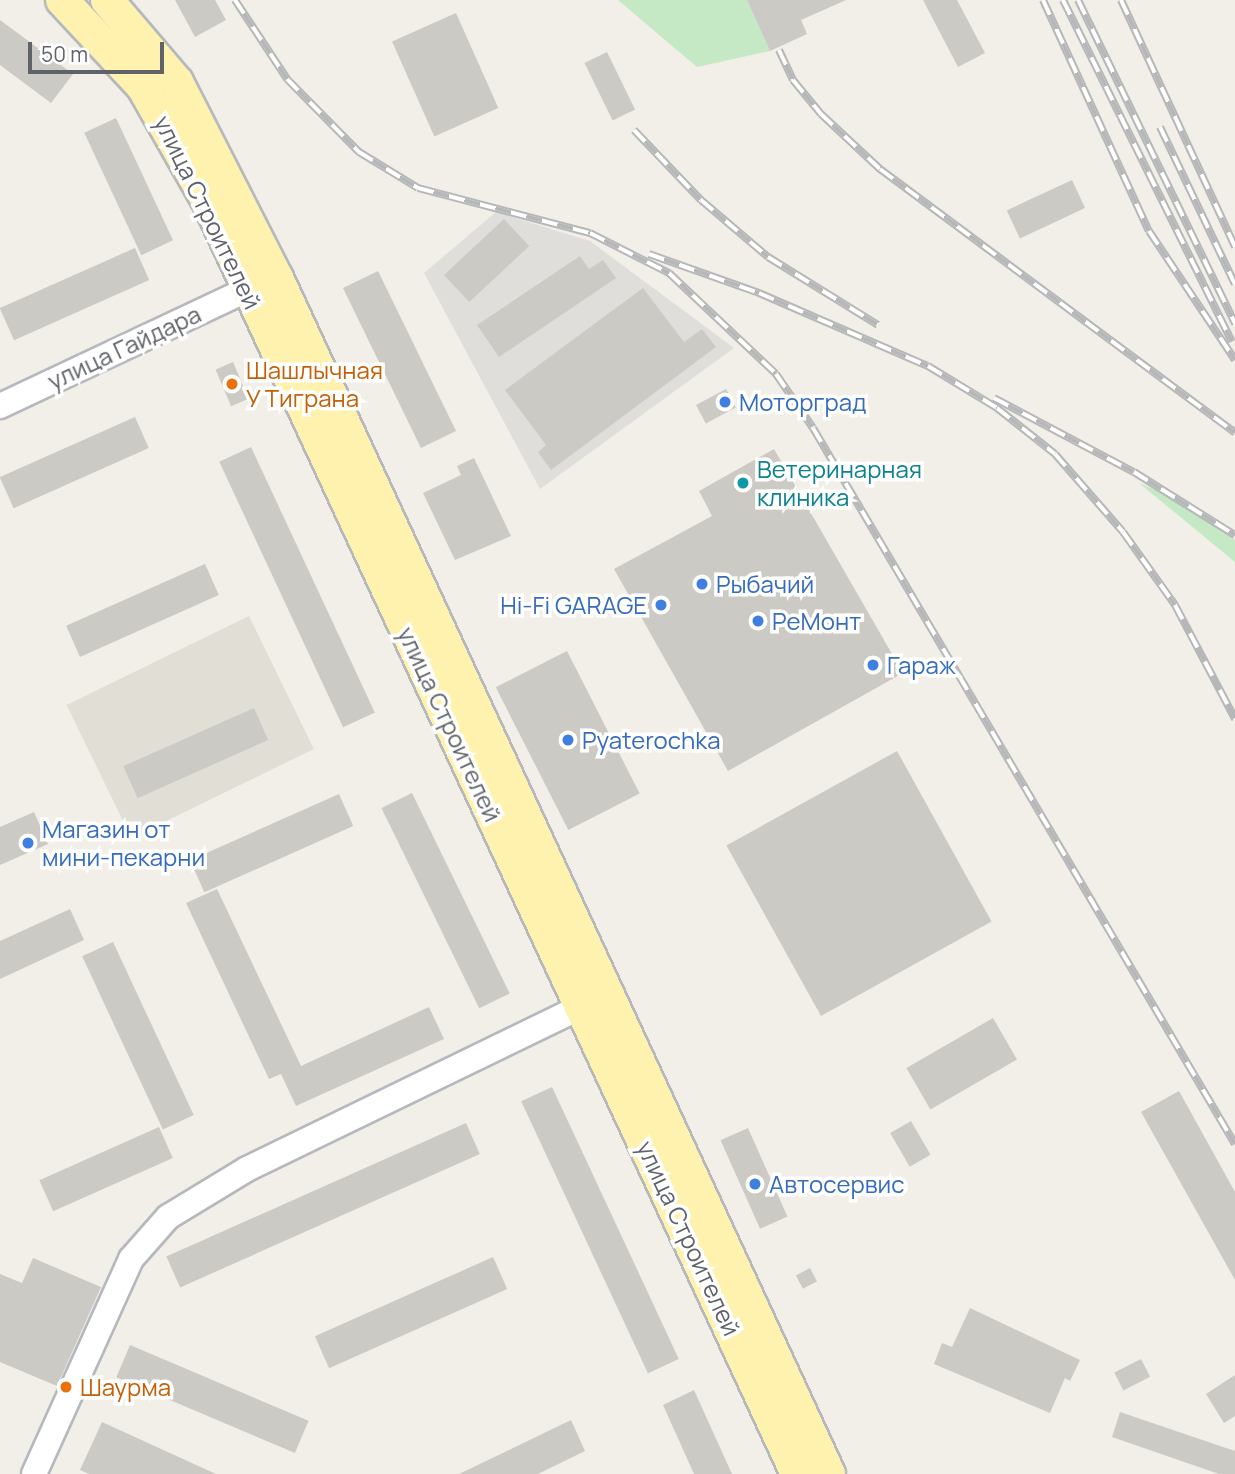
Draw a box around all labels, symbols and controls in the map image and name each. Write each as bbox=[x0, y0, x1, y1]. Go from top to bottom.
scale bar bbox=[32, 28, 168, 72]
text: 50 m bbox=[41, 40, 88, 68]
street label: улица Строителей bbox=[149, 111, 267, 313]
street label: улица Гайдара bbox=[43, 299, 205, 395]
place label: Шашлычная У Тиграна bbox=[246, 356, 383, 412]
marker: Шашлычная У Тиграна bbox=[224, 376, 240, 392]
place label: Моторград bbox=[739, 388, 866, 416]
marker: Моторград bbox=[717, 394, 733, 410]
place label: Ветеринарная клиника bbox=[757, 455, 922, 511]
marker: Ветеринарная клиника bbox=[735, 475, 751, 491]
place label: Рыбачий bbox=[716, 570, 814, 598]
marker: Рыбачий bbox=[694, 576, 710, 592]
place label: Hi-Fi GARAGE bbox=[500, 591, 647, 619]
marker: Hi-Fi GARAGE bbox=[653, 597, 669, 613]
place label: РеМонт bbox=[772, 607, 861, 635]
marker: РеМонт bbox=[750, 613, 766, 629]
street label: улица Строителей bbox=[392, 622, 508, 826]
place label: Гараж bbox=[887, 651, 956, 679]
marker: Гараж bbox=[865, 657, 881, 673]
place label: Pyaterochka bbox=[582, 726, 721, 754]
marker: Pyaterochka bbox=[560, 732, 576, 748]
place label: Магазин от мини-пекарни bbox=[42, 815, 205, 871]
marker: Магазин от мини-пекарни bbox=[20, 835, 36, 851]
street label: улица Строителей bbox=[631, 1136, 747, 1340]
place label: Автосервис bbox=[769, 1170, 904, 1198]
marker: Автосервис bbox=[747, 1176, 763, 1192]
place label: Шаурма bbox=[80, 1373, 171, 1401]
marker: Шаурма bbox=[58, 1379, 74, 1395]

